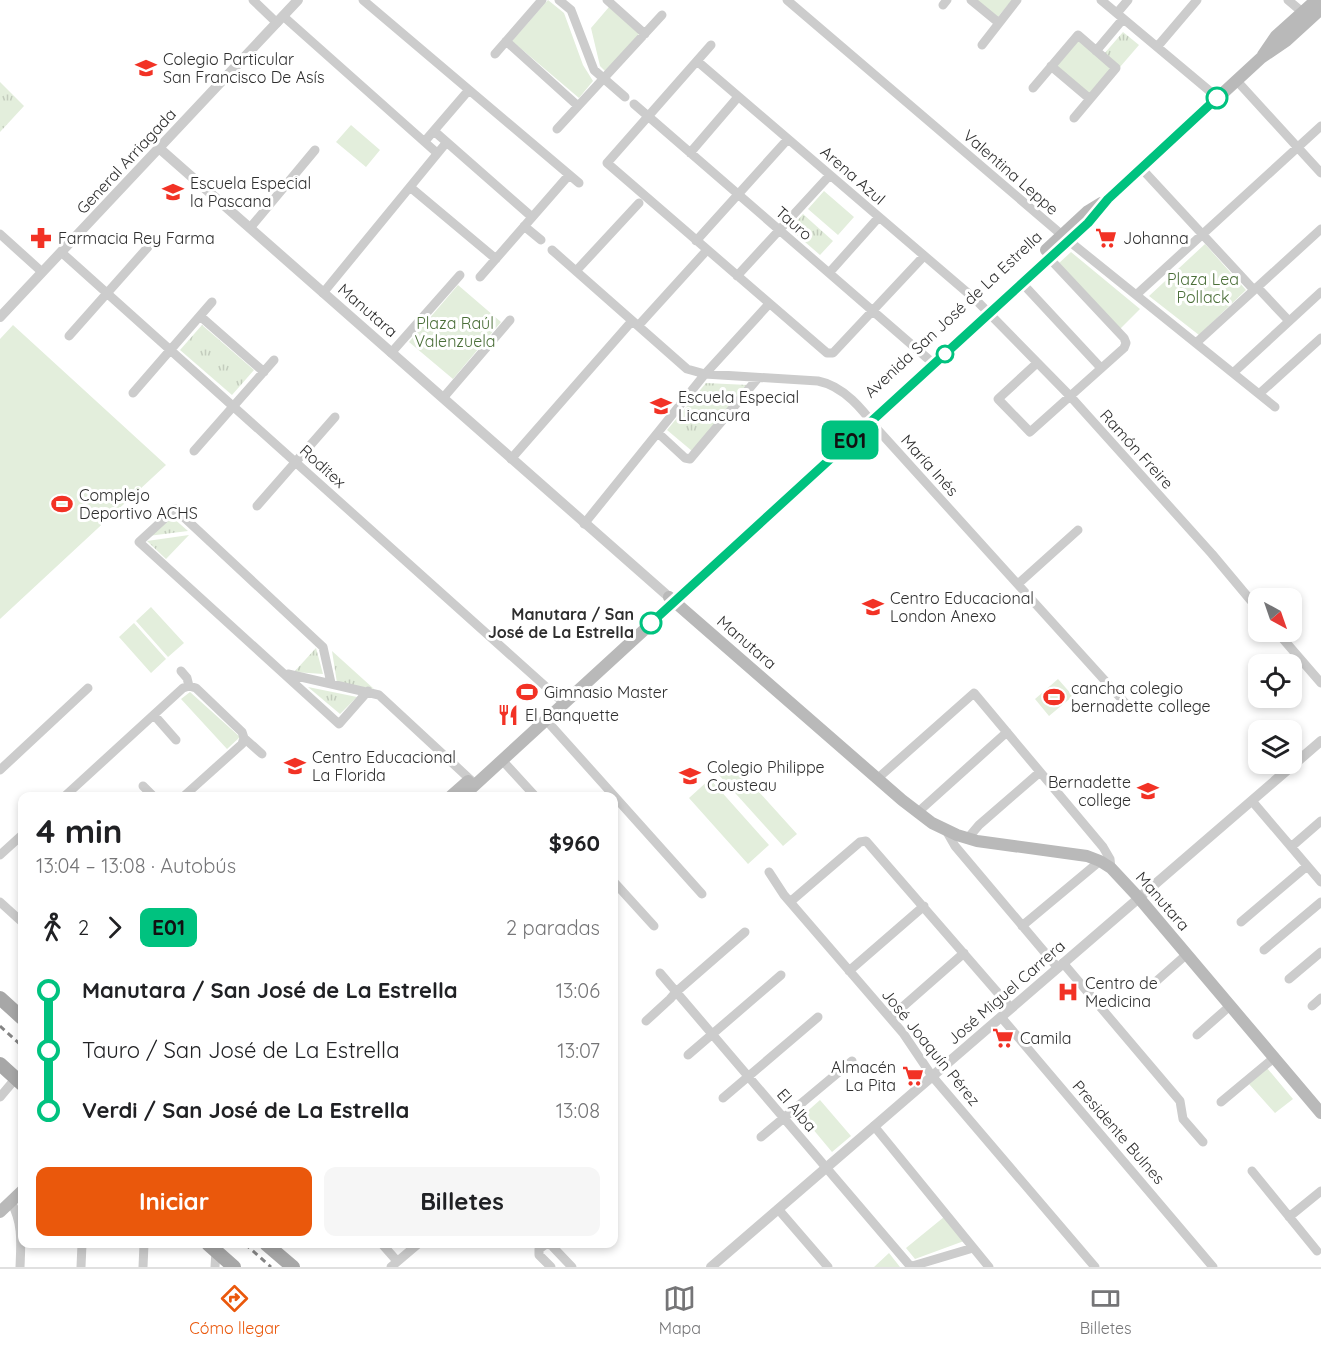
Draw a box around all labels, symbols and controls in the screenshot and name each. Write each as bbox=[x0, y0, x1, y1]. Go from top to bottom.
place label: Colegio Particular San Francisco De Asís bbox=[163, 49, 325, 87]
school or university icon: Colegio Particular San Francisco De Asís bbox=[134, 56, 158, 80]
unlabelled marker bbox=[1206, 87, 1228, 109]
street label: General Arriagada bbox=[72, 104, 180, 218]
street label: Valentina Leppe bbox=[959, 125, 1063, 219]
street label: Arena Azul bbox=[817, 141, 889, 209]
place label: Escuela Especial la Pascana bbox=[190, 173, 311, 211]
school or university icon: Escuela Especial la Pascana bbox=[161, 180, 185, 204]
street label: Tauro bbox=[772, 202, 816, 244]
pharmacy icon: Farmacia Rey Farma bbox=[29, 226, 53, 250]
street label: Avenida San José de La Estrella bbox=[860, 226, 1046, 402]
supermarket icon: Johanna bbox=[1094, 226, 1118, 250]
place label: Farmacia Rey Farma bbox=[58, 228, 215, 248]
place label: Johanna bbox=[1123, 228, 1189, 248]
park label: Plaza Lea Pollack bbox=[1167, 269, 1239, 307]
street label: Manutara bbox=[334, 279, 402, 341]
park label: Plaza Raúl Valenzuela bbox=[414, 313, 496, 351]
unlabelled marker bbox=[936, 345, 954, 363]
place label: Escuela Especial Licancura bbox=[678, 387, 799, 425]
school or university icon: Escuela Especial Licancura bbox=[649, 394, 673, 418]
street label: Ramón Freire bbox=[1096, 405, 1178, 493]
line badge: E01 bbox=[816, 420, 884, 460]
text: E01 bbox=[833, 427, 867, 453]
street label: María Inés bbox=[897, 430, 963, 500]
street label: Roditex bbox=[296, 440, 350, 492]
place label: Complejo Deportivo ACHS bbox=[79, 485, 198, 523]
sports icon: Complejo Deportivo ACHS bbox=[50, 492, 74, 516]
place label: Centro Educacional London Anexo bbox=[890, 588, 1034, 626]
north arrow bbox=[1248, 588, 1302, 642]
map controls bbox=[1248, 588, 1302, 774]
school or university icon: Centro Educacional London Anexo bbox=[861, 595, 885, 619]
place label: Manutara / San José de La Estrella bbox=[488, 604, 634, 642]
street label: Manutara bbox=[713, 611, 781, 673]
marker: Manutara / San José de La Estrella bbox=[640, 612, 662, 634]
button: locate bbox=[1248, 654, 1302, 708]
place label: cancha colegio bernadette college bbox=[1071, 678, 1211, 716]
sports icon: Gimnasio Master bbox=[515, 680, 539, 704]
place label: Gimnasio Master bbox=[544, 682, 668, 702]
sports icon: cancha colegio bernadette college bbox=[1042, 685, 1066, 709]
restaurant icon: El Banquette bbox=[496, 703, 520, 727]
place label: El Banquette bbox=[525, 705, 619, 725]
button: layers bbox=[1248, 720, 1302, 774]
place label: Centro Educacional La Florida bbox=[312, 747, 456, 785]
school or university icon: Centro Educacional La Florida bbox=[283, 754, 307, 778]
place label: Colegio Philippe Cousteau bbox=[707, 757, 825, 795]
school or university icon: Colegio Philippe Cousteau bbox=[678, 764, 702, 788]
place label: Bernadette college bbox=[1048, 772, 1131, 810]
school or university icon: Bernadette college bbox=[1136, 779, 1160, 803]
text: 4 min bbox=[36, 810, 123, 851]
text: $960 bbox=[549, 829, 600, 857]
text: 13:04 – 13:08 · Autobús bbox=[36, 853, 236, 878]
street label: Manutara bbox=[1132, 867, 1194, 935]
icon: walk bbox=[36, 911, 69, 944]
icon: forward bbox=[98, 911, 131, 944]
text: E01 bbox=[152, 914, 185, 940]
text: 2 bbox=[78, 915, 89, 940]
text: 2 paradas bbox=[506, 915, 600, 940]
street label: José Miguel Carrera bbox=[943, 935, 1069, 1049]
place label: Centro de Medicina bbox=[1085, 973, 1158, 1011]
text: Manutara / San José de La Estrella bbox=[82, 976, 458, 1004]
text: 13:06 bbox=[556, 978, 600, 1003]
hospital icon: Centro de Medicina bbox=[1056, 980, 1080, 1004]
street label: José Joaquín Pérez bbox=[878, 984, 984, 1110]
supermarket icon: Camila bbox=[991, 1026, 1015, 1050]
place label: Camila bbox=[1020, 1028, 1072, 1048]
text: Tauro / San José de La Estrella bbox=[82, 1036, 399, 1064]
text: 13:07 bbox=[557, 1038, 600, 1063]
place label: Almacén La Pita bbox=[831, 1057, 896, 1095]
supermarket icon: Almacén La Pita bbox=[901, 1064, 925, 1088]
street label: Presidente Bulnes bbox=[1068, 1076, 1170, 1188]
street label: El Alba bbox=[773, 1084, 821, 1136]
text: Verdi / San José de La Estrella bbox=[82, 1096, 409, 1124]
text: 13:08 bbox=[556, 1098, 600, 1123]
button: Iniciar bbox=[36, 1167, 312, 1236]
button: Billetes bbox=[324, 1167, 600, 1236]
tab: Cómo llegar bbox=[189, 1282, 280, 1338]
tab: Mapa bbox=[659, 1282, 701, 1338]
tab: Billetes bbox=[1080, 1282, 1132, 1338]

